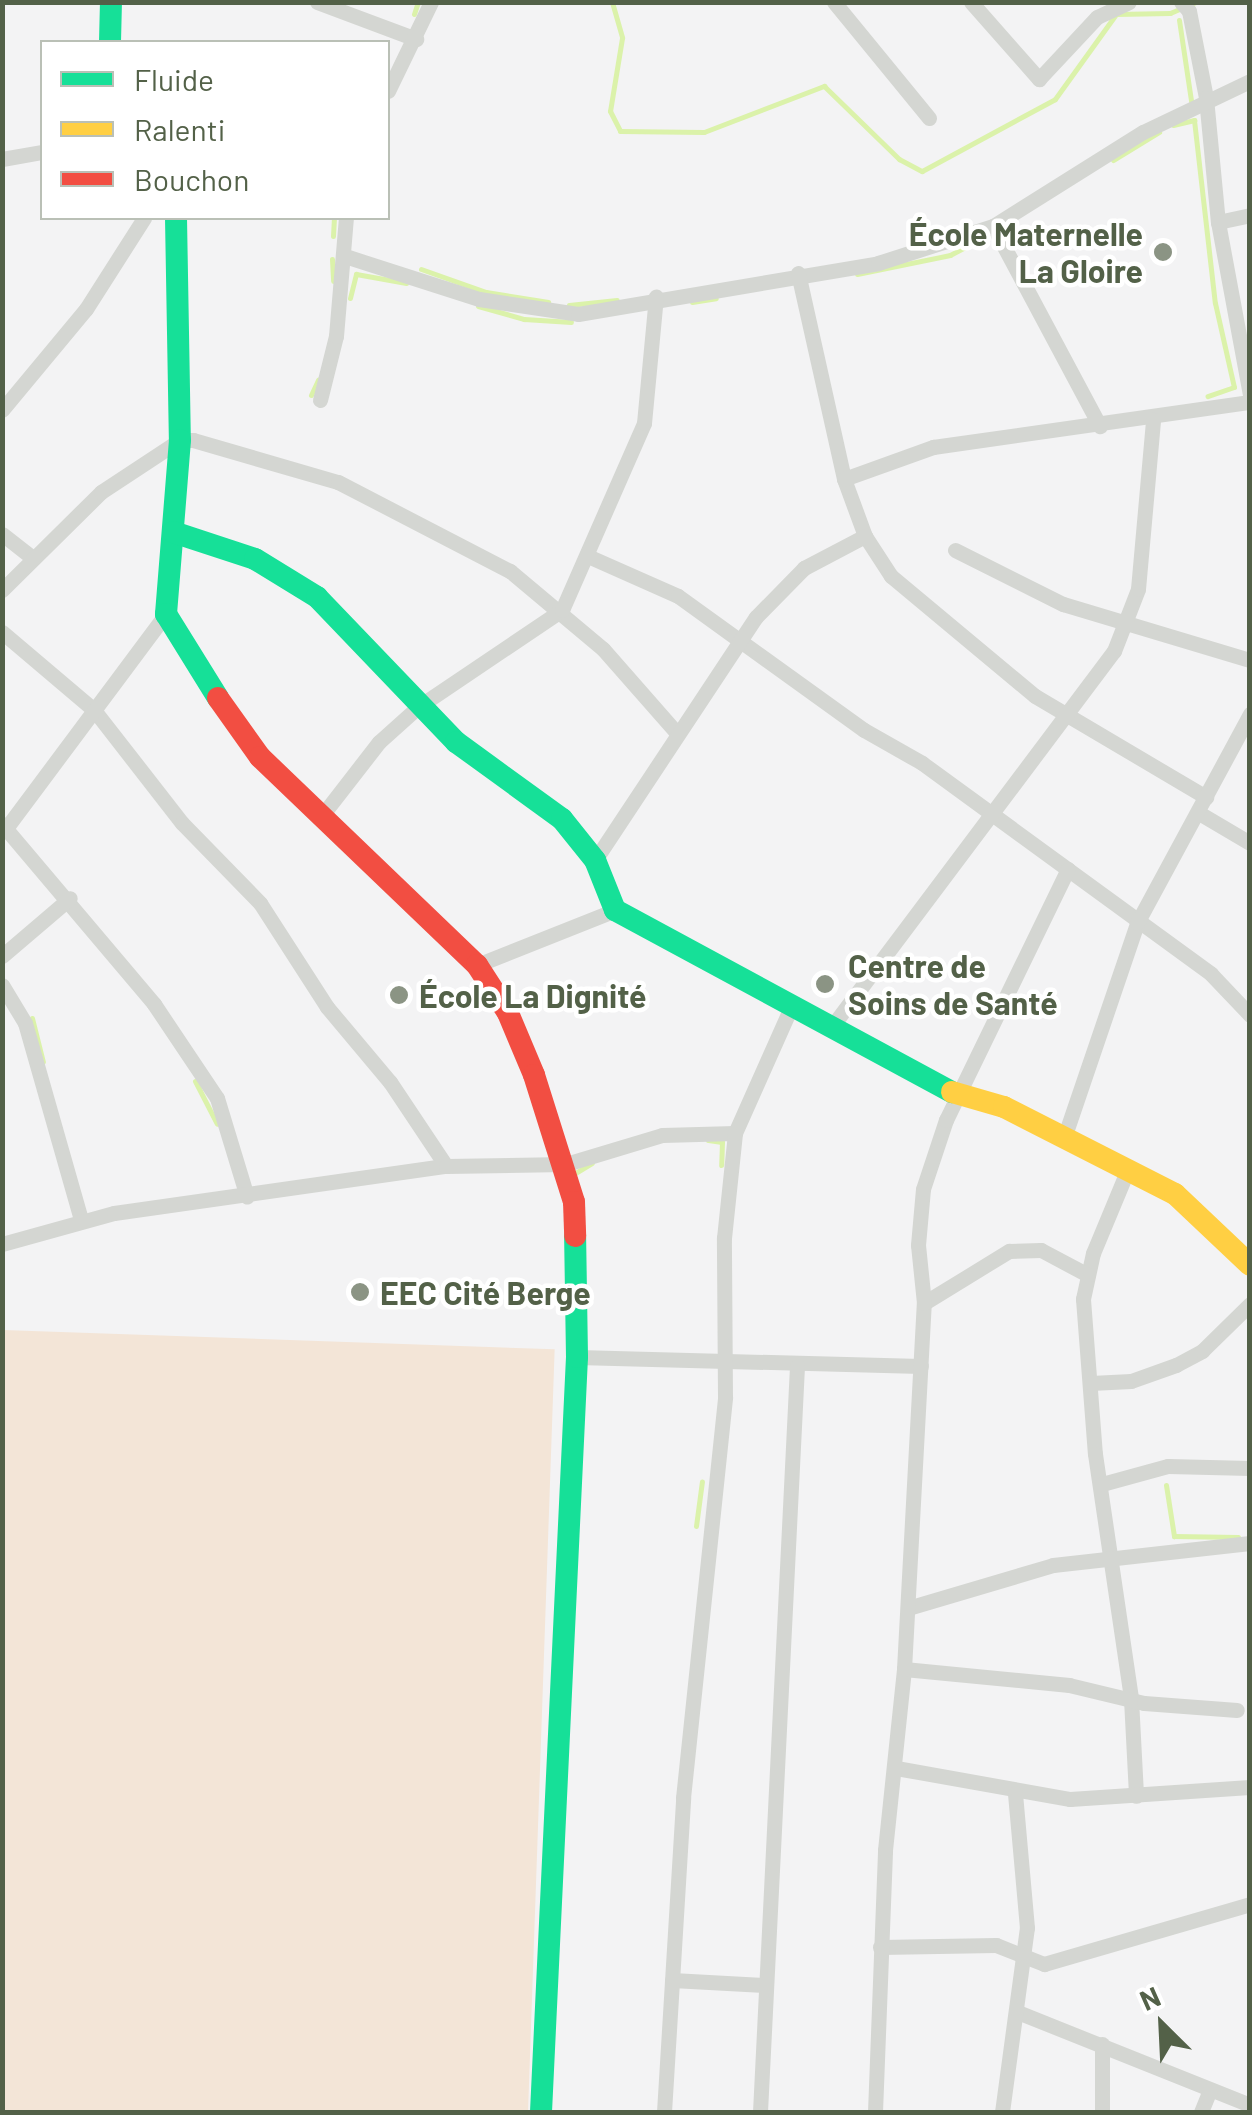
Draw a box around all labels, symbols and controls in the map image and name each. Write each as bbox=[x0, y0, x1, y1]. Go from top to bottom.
legend bbox=[40, 40, 390, 220]
text: Fluide bbox=[134, 61, 214, 97]
text: Ralenti bbox=[134, 111, 225, 147]
text: Bouchon bbox=[134, 161, 249, 197]
place label: École Maternelle La Gloire bbox=[909, 215, 1143, 290]
marker: École Maternelle La Gloire bbox=[1152, 241, 1174, 263]
place label: Centre de Soins de Santé bbox=[848, 947, 1058, 1022]
marker: Centre de Soins de Santé bbox=[812, 971, 838, 997]
place label: École La Dignité bbox=[419, 976, 647, 1014]
marker: École La Dignité bbox=[388, 984, 410, 1006]
place label: EEC Cité Berge bbox=[380, 1273, 591, 1311]
marker: EEC Cité Berge bbox=[349, 1281, 371, 1303]
north arrow bbox=[1112, 1975, 1212, 2075]
text: N bbox=[1134, 1978, 1165, 2017]

